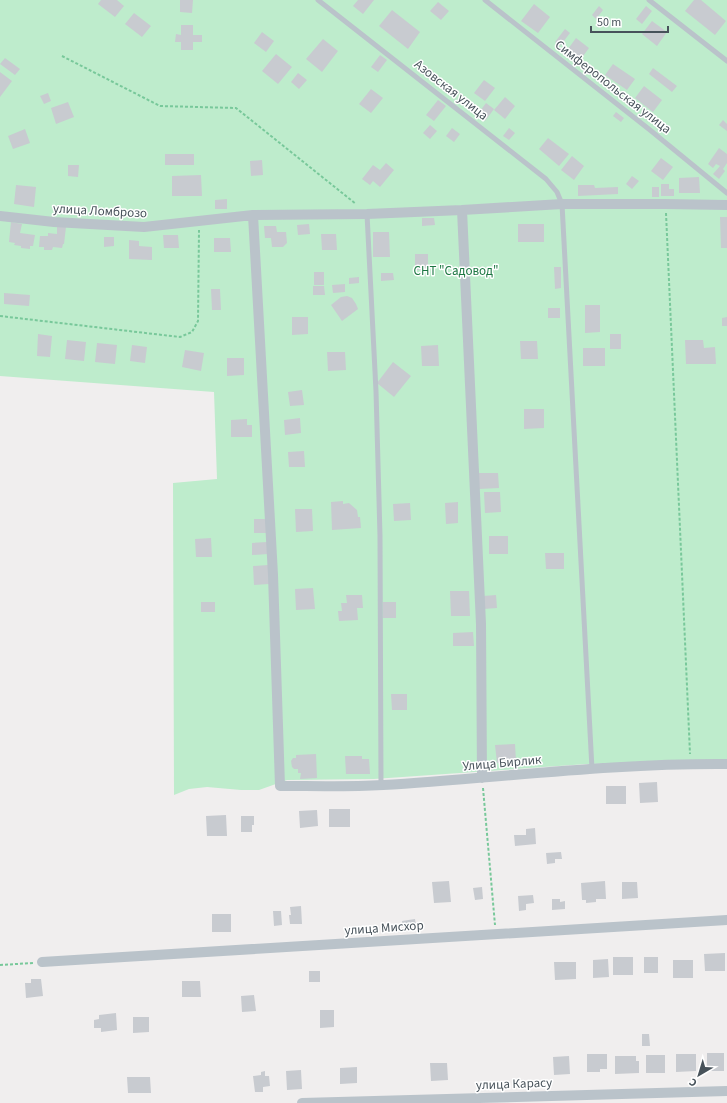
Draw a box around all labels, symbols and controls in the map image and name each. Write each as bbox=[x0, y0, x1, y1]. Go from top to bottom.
scale bar bbox=[591, 8, 668, 34]
text: 50 m bbox=[597, 14, 621, 31]
street label: Симферопольская улица bbox=[551, 36, 675, 138]
street label: Азовская улица bbox=[410, 56, 492, 124]
street label: улица Ломброзо bbox=[52, 200, 148, 222]
park label: СНТ "Садовод" bbox=[414, 262, 498, 280]
street label: Улица Бирлик bbox=[462, 751, 543, 775]
street label: улица Мисхор bbox=[344, 916, 424, 940]
north arrow bbox=[679, 1055, 719, 1095]
street label: улица Карасу bbox=[475, 1074, 553, 1094]
text: С bbox=[686, 1074, 700, 1090]

